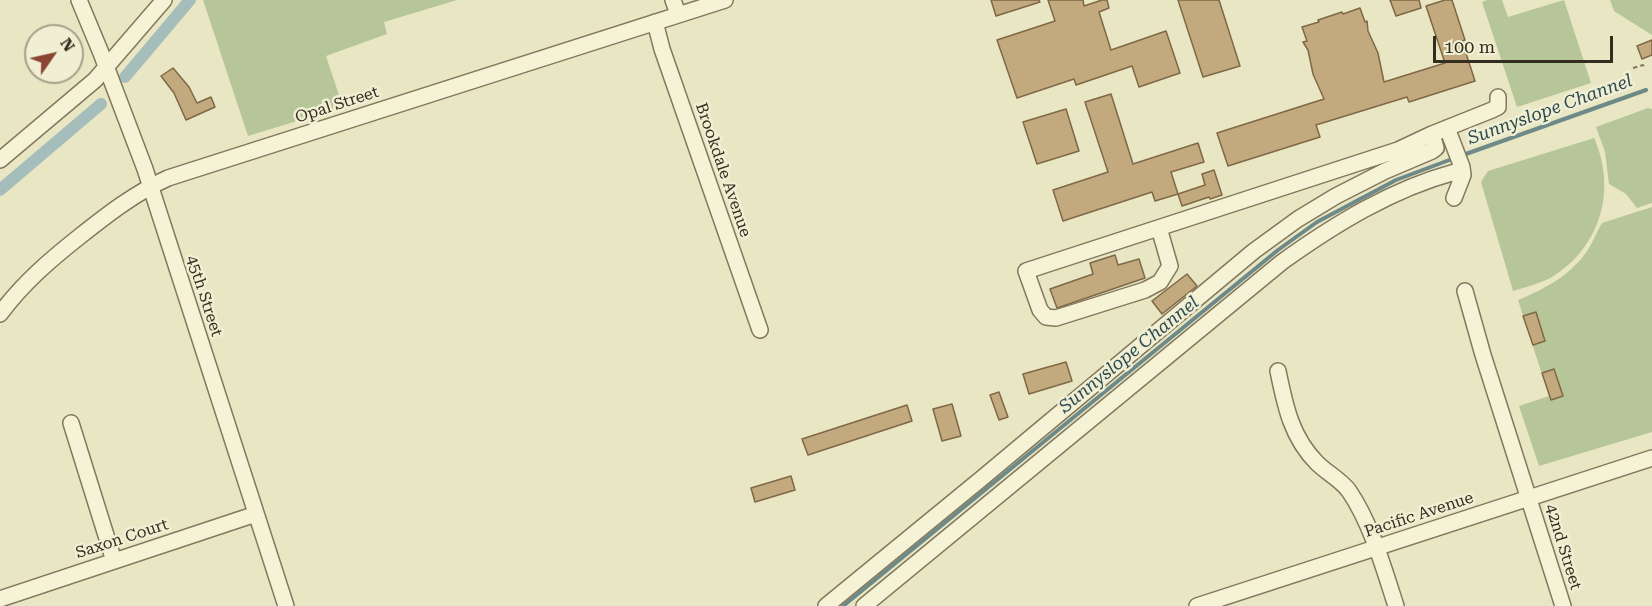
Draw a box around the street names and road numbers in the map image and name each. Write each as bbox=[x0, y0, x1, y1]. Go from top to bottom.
street label: Opal Street bbox=[293, 82, 381, 128]
street label: Brookdale Avenue bbox=[691, 100, 755, 240]
street label: 45th Street bbox=[182, 253, 226, 339]
street label: Pacific Avenue bbox=[1362, 488, 1476, 542]
street label: 42nd Street bbox=[1541, 502, 1585, 592]
street label: Saxon Court bbox=[73, 515, 171, 563]

